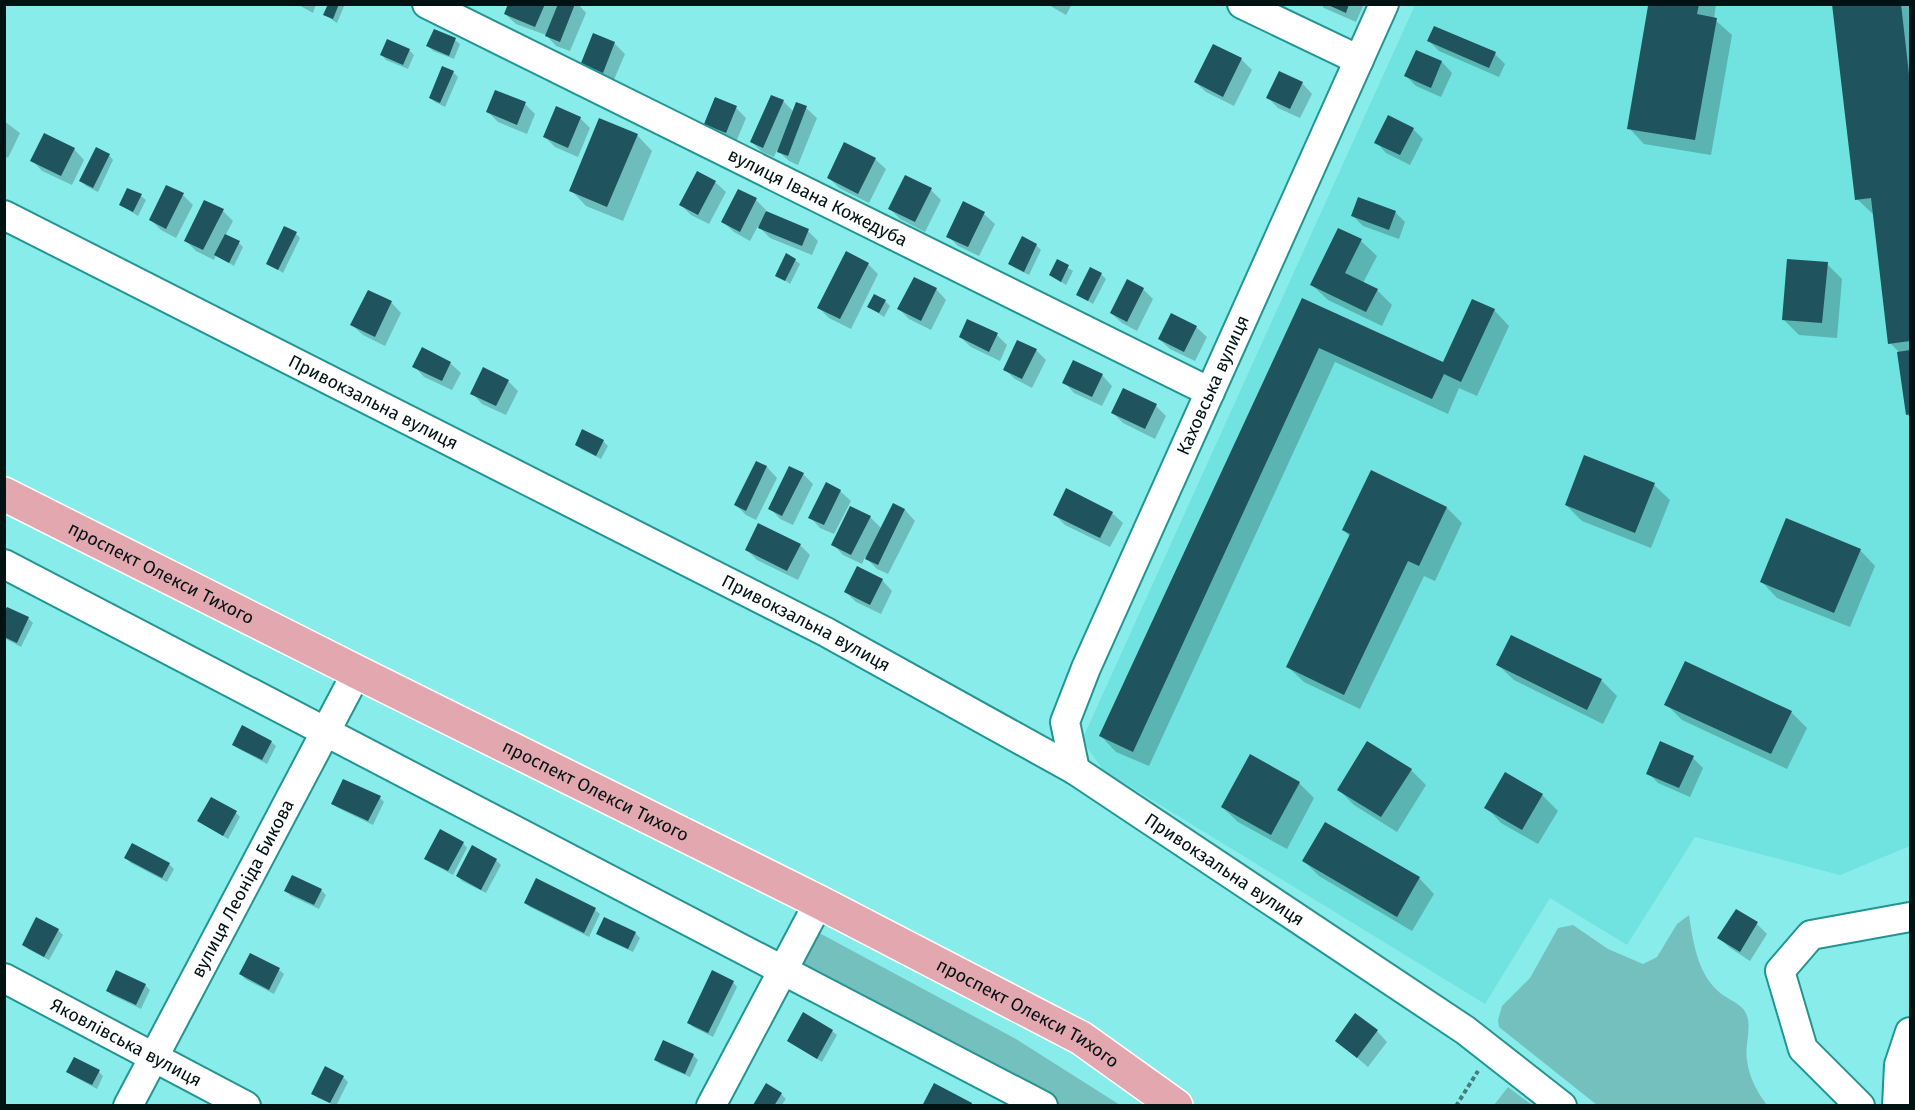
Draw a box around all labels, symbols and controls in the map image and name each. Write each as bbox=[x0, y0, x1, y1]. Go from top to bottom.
street label: вулиця Івана Кожедуба bbox=[724, 144, 911, 251]
street label: Каховська вулиця bbox=[1172, 312, 1254, 459]
street label: Привокзальна вулиця bbox=[285, 350, 462, 455]
street label: проспект Олекси Тихого bbox=[64, 517, 258, 629]
street label: Привокзальна вулиця bbox=[718, 570, 894, 677]
street label: проспект Олекси Тихого bbox=[499, 735, 693, 846]
street label: вулиця Леоніда Бикова bbox=[187, 796, 299, 981]
street label: Привокзальна вулиця bbox=[1140, 808, 1308, 931]
street label: проспект Олекси Тихого bbox=[933, 954, 1123, 1073]
street label: Яковлівська вулиця bbox=[47, 994, 205, 1092]

